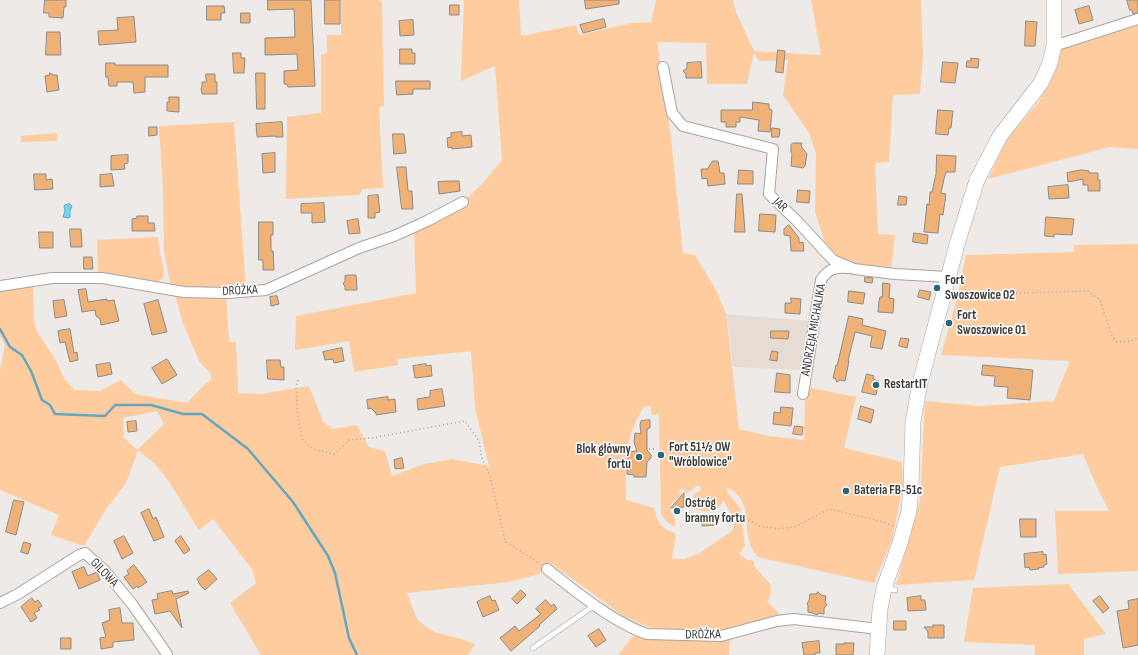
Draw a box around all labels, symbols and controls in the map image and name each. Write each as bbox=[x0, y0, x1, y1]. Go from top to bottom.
street label: JAR bbox=[769, 194, 791, 216]
place label: Fort Swoszowice 02 bbox=[945, 273, 1015, 304]
street label: DRÓŻKA bbox=[222, 282, 258, 300]
street label: ANDRZEJA MICHALIKA bbox=[798, 283, 830, 377]
marker: Fort Swoszowice 02 bbox=[932, 283, 942, 293]
place label: Fort Swoszowice 01 bbox=[957, 308, 1026, 339]
marker: Fort Swoszowice 01 bbox=[944, 318, 954, 328]
place label: RestartIT bbox=[884, 377, 927, 393]
marker: RestartIT bbox=[871, 380, 881, 390]
place label: Fort 51½ OW "Wróblowice" bbox=[669, 440, 732, 471]
place label: Blok główny fortu bbox=[576, 442, 631, 473]
marker: Fort 51½ OW "Wróblowice" bbox=[656, 450, 666, 460]
marker: Blok główny fortu bbox=[634, 452, 644, 462]
place label: Bateria FB-51c bbox=[854, 483, 922, 499]
marker: Bateria FB-51c bbox=[841, 486, 851, 496]
place label: Ostróg bramny fortu bbox=[685, 496, 745, 527]
marker: Ostróg bramny fortu bbox=[672, 506, 682, 516]
street label: GILOWA bbox=[87, 555, 121, 591]
street label: DRÓŻKA bbox=[685, 627, 721, 643]

